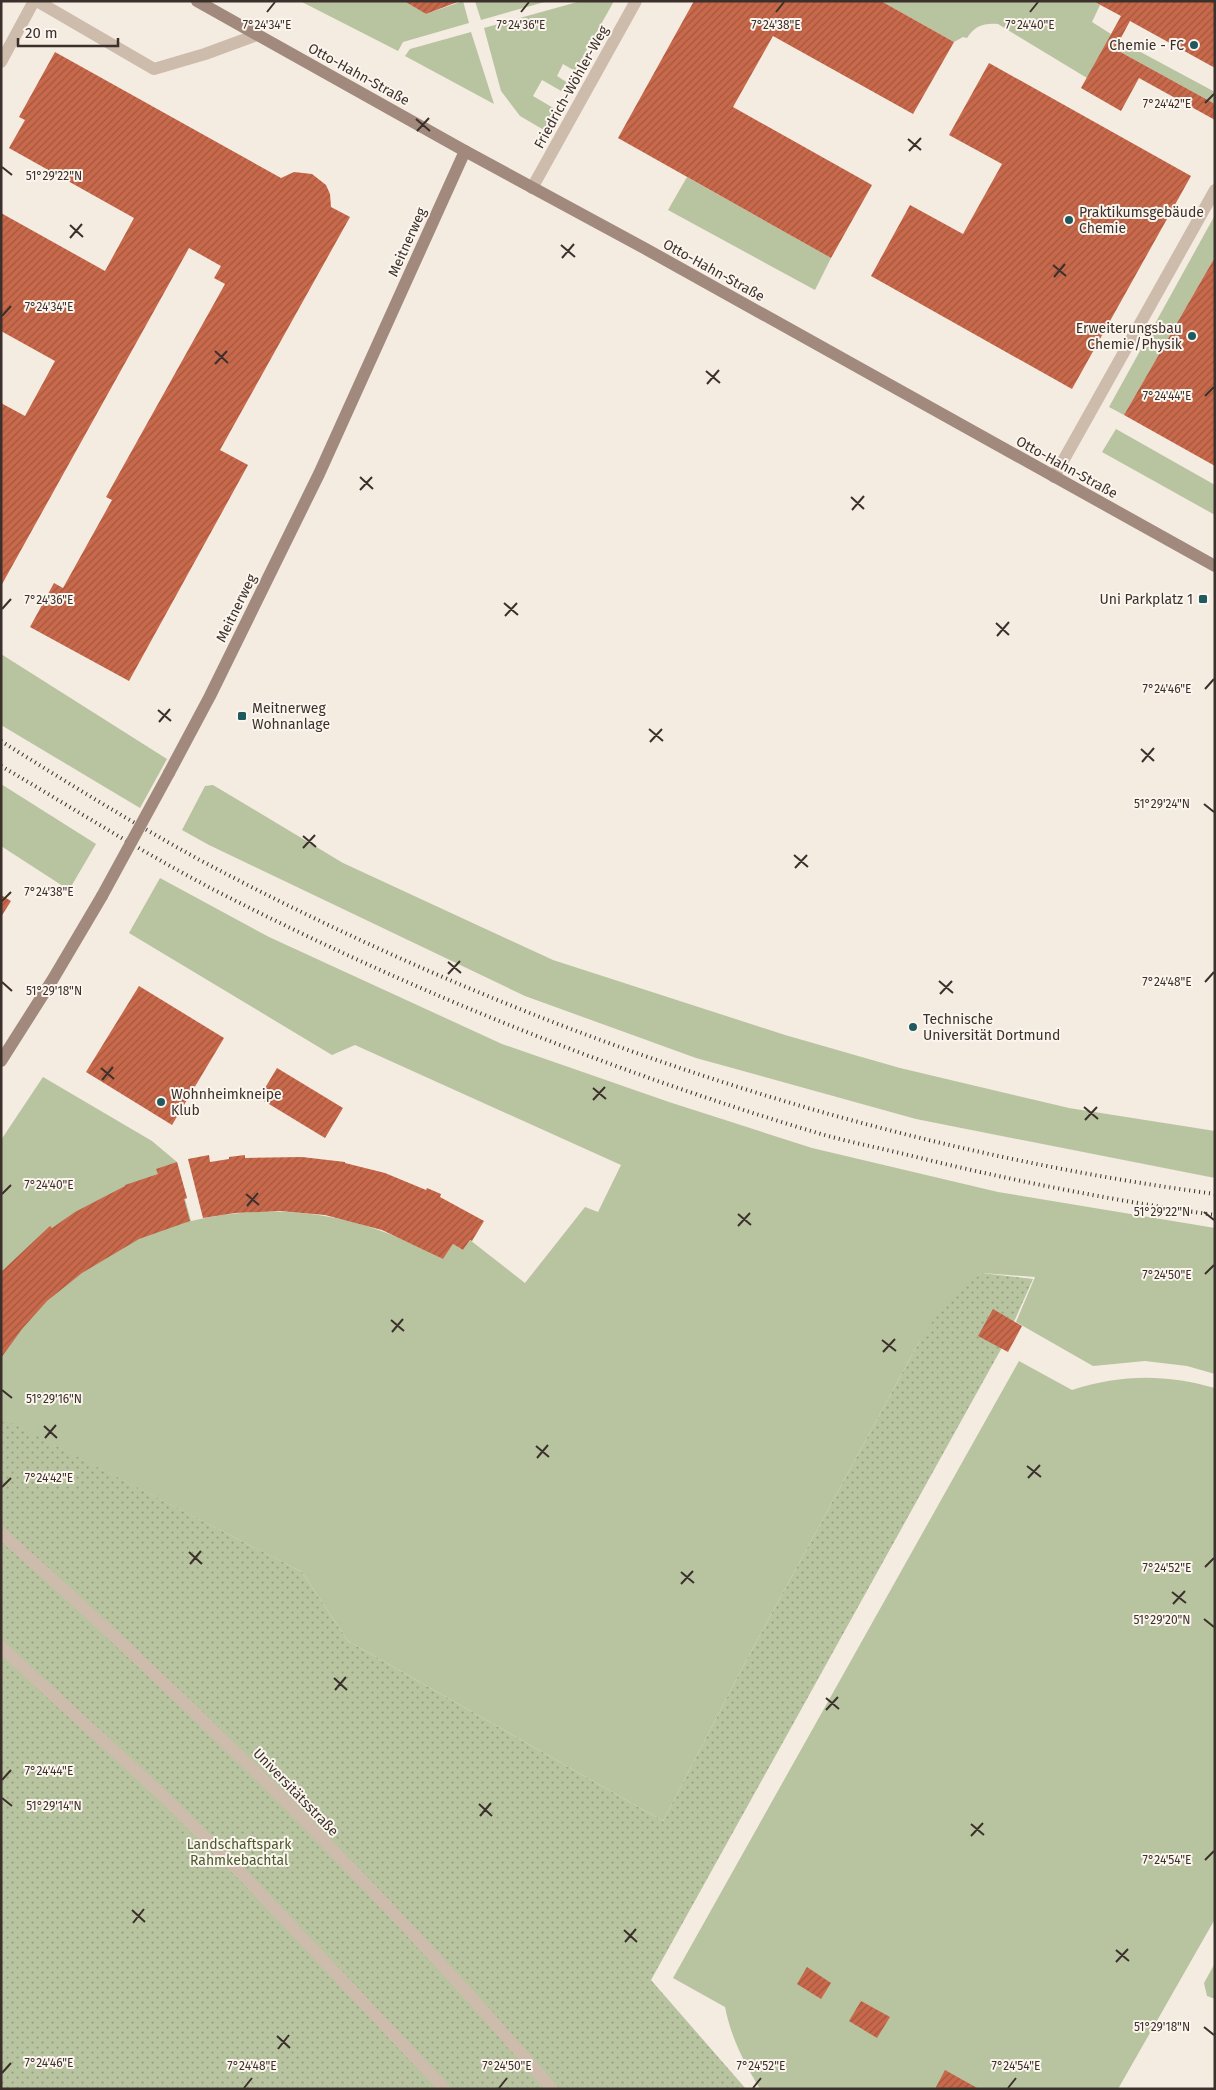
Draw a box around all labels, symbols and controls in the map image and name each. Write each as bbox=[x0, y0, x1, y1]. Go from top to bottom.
scale bar bbox=[18, 15, 118, 47]
text: 7°24'34"E bbox=[243, 18, 291, 32]
text: 7°24'36"E bbox=[496, 18, 546, 32]
text: 7°24'38"E bbox=[751, 18, 801, 32]
text: 7°24'40"E bbox=[1005, 18, 1055, 32]
street label: Friedrich-Wöhler-Weg bbox=[531, 22, 613, 152]
text: 20 m bbox=[25, 24, 58, 42]
place label: Chemie - FC bbox=[1109, 37, 1184, 54]
marker: Chemie - FC bbox=[1188, 39, 1200, 51]
street label: Otto-Hahn-Straße bbox=[305, 40, 412, 109]
text: 7°24'42"E bbox=[1143, 97, 1191, 111]
text: 51°29'22"N bbox=[26, 169, 82, 183]
street label: Meitnerweg bbox=[385, 204, 431, 279]
place label: Praktikumsgebäude Chemie bbox=[1079, 204, 1204, 237]
marker: Praktikumsgebäude Chemie bbox=[1063, 214, 1075, 226]
street label: Otto-Hahn-Straße bbox=[660, 236, 767, 305]
text: 7°24'34"E bbox=[25, 300, 73, 314]
place label: Erweiterungsbau Chemie/Physik bbox=[1076, 320, 1183, 353]
marker: Erweiterungsbau Chemie/Physik bbox=[1186, 330, 1198, 342]
text: 7°24'44"E bbox=[1143, 389, 1191, 403]
street label: Otto-Hahn-Straße bbox=[1013, 433, 1120, 502]
street label: Meitnerweg bbox=[213, 571, 261, 645]
place label: Uni Parkplatz 1 bbox=[1099, 591, 1193, 608]
text: 7°24'36"E bbox=[24, 593, 74, 607]
marker: Uni Parkplatz 1 bbox=[1197, 593, 1209, 605]
text: 7°24'46"E bbox=[1142, 682, 1192, 696]
place label: Meitnerweg Wohnanlage bbox=[252, 700, 330, 733]
marker: Meitnerweg Wohnanlage bbox=[236, 710, 248, 722]
text: 51°29'24"N bbox=[1134, 797, 1190, 811]
text: 7°24'38"E bbox=[24, 885, 74, 899]
text: 7°24'48"E bbox=[1142, 975, 1192, 989]
text: 51°29'18"N bbox=[26, 984, 82, 998]
place label: Technische Universität Dortmund bbox=[923, 1011, 1060, 1044]
marker: Technische Universität Dortmund bbox=[907, 1021, 919, 1033]
place label: Wohnheimkneipe Klub bbox=[171, 1086, 282, 1119]
marker: Wohnheimkneipe Klub bbox=[155, 1096, 167, 1108]
text: 7°24'40"E bbox=[24, 1178, 74, 1192]
text: 51°29'22"N bbox=[1134, 1205, 1190, 1219]
text: 7°24'50"E bbox=[1142, 1268, 1192, 1282]
text: 51°29'16"N bbox=[26, 1392, 82, 1406]
text: 7°24'42"E bbox=[25, 1471, 73, 1485]
text: 7°24'52"E bbox=[1143, 1561, 1191, 1575]
text: 51°29'20"N bbox=[1133, 1613, 1191, 1627]
street label: Universitätsstraße bbox=[249, 1745, 342, 1840]
text: 7°24'44"E bbox=[25, 1764, 73, 1778]
text: 51°29'14"N bbox=[26, 1799, 82, 1813]
park label: Landschaftspark Rahmkebachtal bbox=[187, 1836, 292, 1869]
text: 7°24'54"E bbox=[1143, 1853, 1191, 1867]
text: 51°29'18"N bbox=[1134, 2020, 1190, 2034]
text: 7°24'46"E bbox=[24, 2056, 74, 2070]
text: 7°24'48"E bbox=[227, 2059, 277, 2073]
text: 7°24'50"E bbox=[482, 2059, 532, 2073]
text: 7°24'52"E bbox=[737, 2059, 785, 2073]
text: 7°24'54"E bbox=[992, 2059, 1040, 2073]

